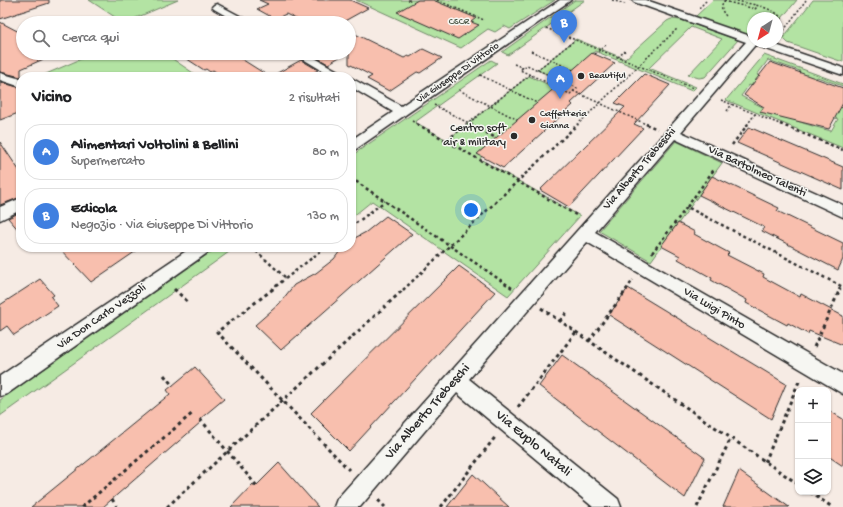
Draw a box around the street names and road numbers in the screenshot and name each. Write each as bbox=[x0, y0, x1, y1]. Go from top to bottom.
street label: Via Giuseppe Di Vittorio bbox=[414, 40, 502, 107]
street label: Via Alberto Trebeschi bbox=[600, 125, 680, 214]
street label: Via Bartolmeo Talenti bbox=[705, 143, 809, 201]
street label: Via Don Carlo Vezzoli bbox=[54, 281, 150, 354]
street label: Via Luigi Pinto bbox=[680, 285, 747, 333]
street label: Via Alberto Trebeschi bbox=[381, 360, 474, 464]
street label: Via Euplo Natali bbox=[491, 407, 575, 481]

